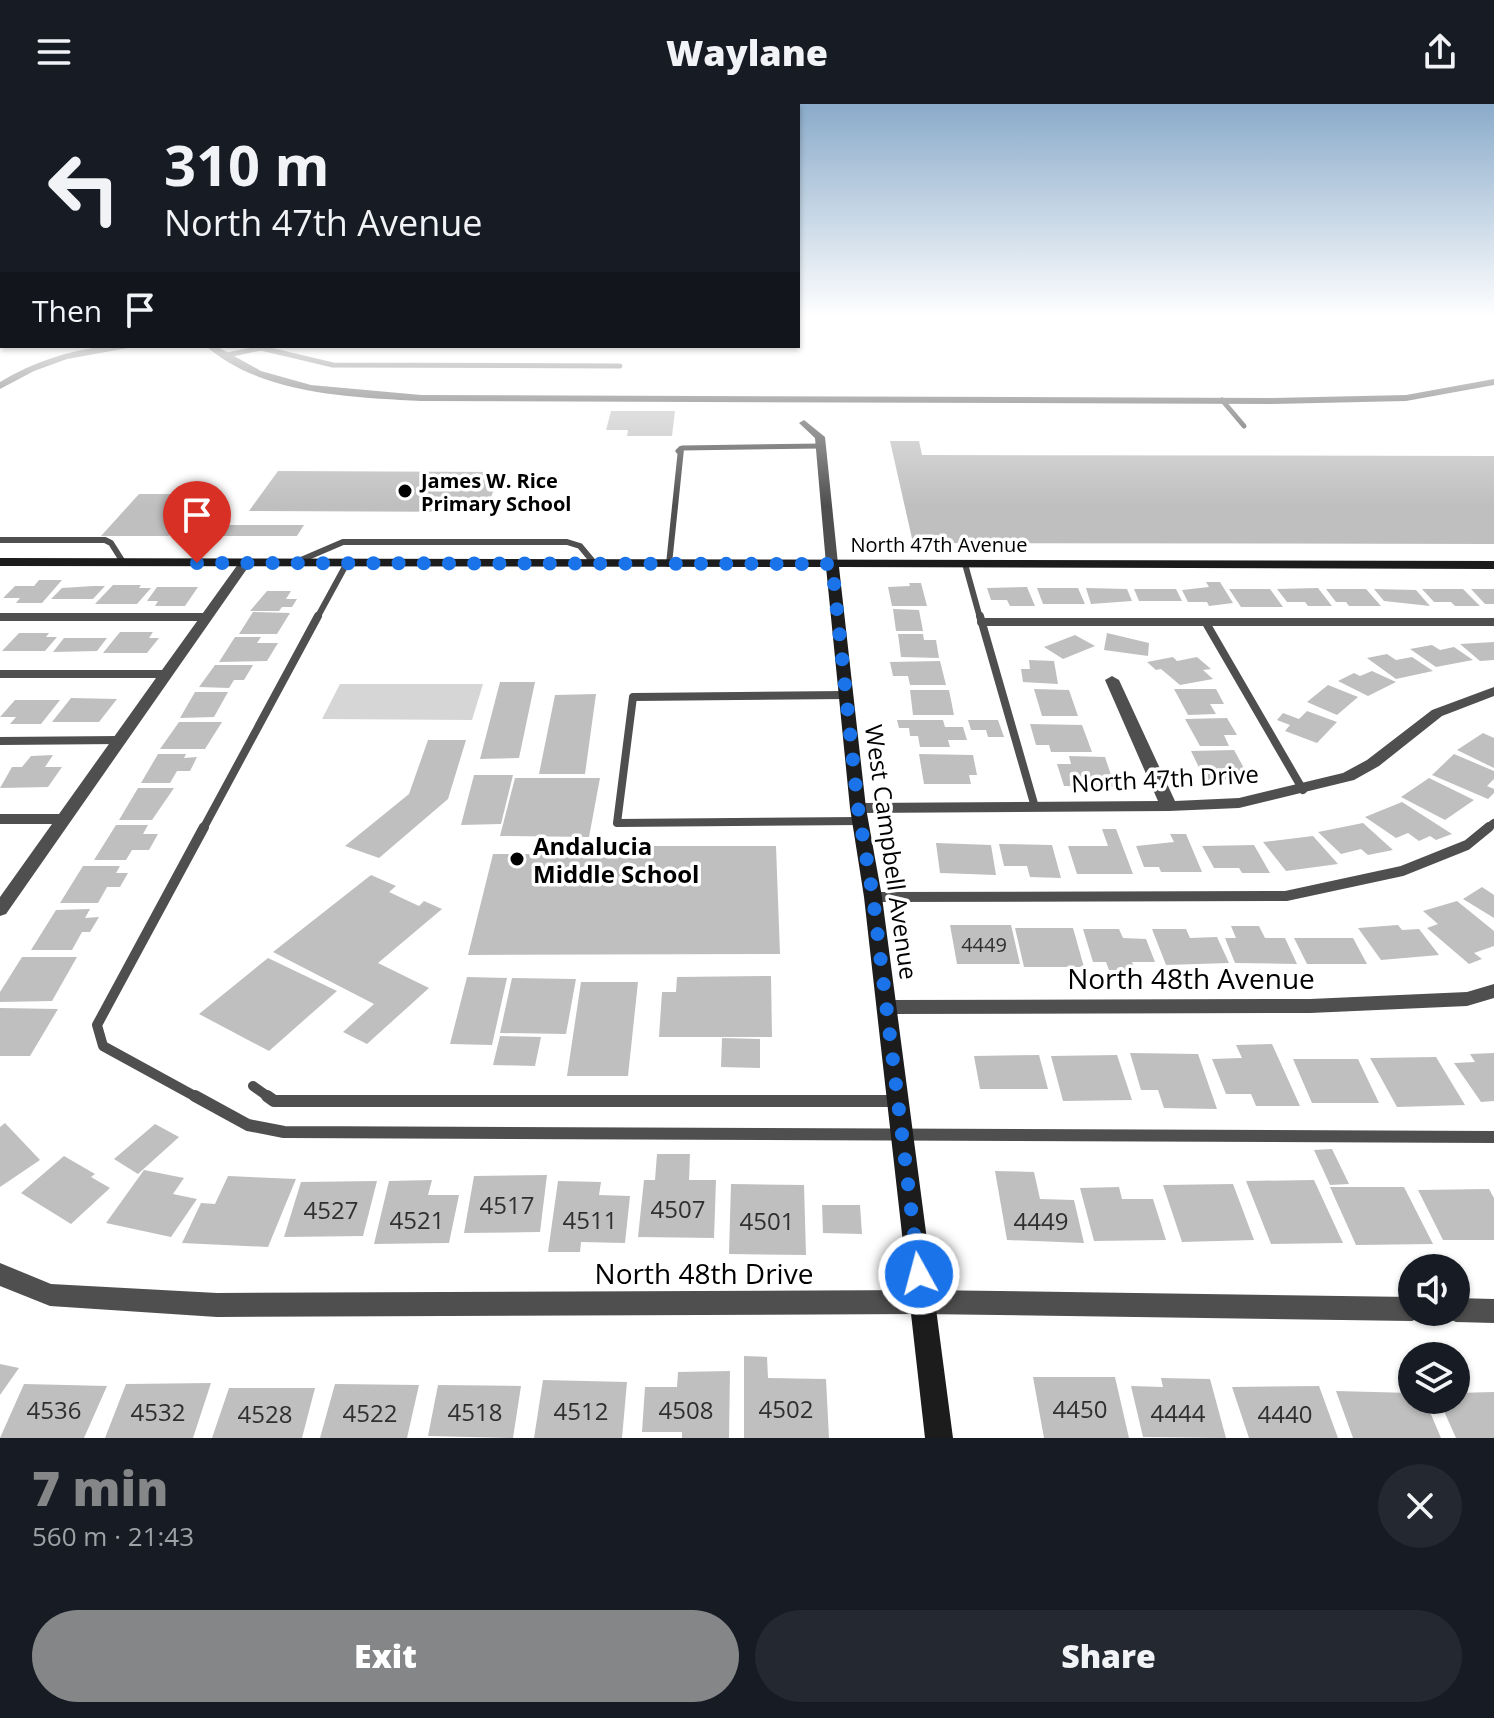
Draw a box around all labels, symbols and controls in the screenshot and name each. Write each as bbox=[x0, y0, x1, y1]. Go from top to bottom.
text: Waylane bbox=[666, 28, 828, 77]
icon: menu bbox=[32, 30, 76, 74]
icon: share bbox=[1418, 30, 1462, 74]
text: 310 m bbox=[164, 126, 330, 202]
icon: left bbox=[32, 136, 136, 240]
text: North 47th Avenue bbox=[164, 198, 483, 247]
icon: arrive bbox=[118, 288, 162, 332]
text: Then bbox=[32, 290, 102, 331]
place label: James W. Rice Primary School bbox=[419, 467, 571, 517]
pin bbox=[163, 481, 231, 563]
marker: James W. Rice Primary School bbox=[396, 482, 414, 500]
icon: arrive bbox=[175, 493, 219, 537]
street label: North 47th Avenue bbox=[851, 531, 1027, 558]
street label: West Campbell Avenue bbox=[858, 722, 926, 982]
street label: North 47th Drive bbox=[1070, 757, 1260, 799]
place label: Andalucia Middle School bbox=[533, 829, 699, 890]
marker: Andalucia Middle School bbox=[508, 850, 526, 868]
house number: 4449 bbox=[961, 931, 1007, 958]
street label: North 48th Avenue bbox=[1067, 959, 1315, 997]
house number: 4517 bbox=[480, 1188, 534, 1221]
house number: 4507 bbox=[651, 1192, 705, 1225]
house number: 4527 bbox=[304, 1193, 358, 1226]
house number: 4521 bbox=[390, 1203, 444, 1236]
house number: 4511 bbox=[563, 1203, 617, 1236]
house number: 4501 bbox=[740, 1204, 794, 1237]
house number: 4449 bbox=[1014, 1204, 1068, 1237]
position arrow bbox=[877, 1232, 961, 1316]
street label: North 48th Drive bbox=[595, 1254, 813, 1292]
map controls bbox=[1398, 1254, 1470, 1414]
button: sound bbox=[1398, 1254, 1470, 1326]
button: layers bbox=[1398, 1342, 1470, 1414]
house number: 4502 bbox=[759, 1392, 813, 1425]
house number: 4450 bbox=[1053, 1392, 1107, 1425]
house number: 4536 bbox=[27, 1393, 81, 1426]
house number: 4508 bbox=[659, 1393, 713, 1426]
house number: 4512 bbox=[554, 1394, 608, 1427]
house number: 4532 bbox=[131, 1395, 185, 1428]
house number: 4518 bbox=[448, 1395, 502, 1428]
house number: 4522 bbox=[343, 1396, 397, 1429]
house number: 4444 bbox=[1151, 1396, 1206, 1429]
house number: 4528 bbox=[238, 1397, 292, 1430]
house number: 4440 bbox=[1258, 1397, 1312, 1430]
text: 7 min bbox=[32, 1455, 168, 1520]
button: close bbox=[1378, 1464, 1462, 1548]
text: 560 m · 21:43 bbox=[32, 1518, 194, 1554]
button: Exit bbox=[32, 1610, 739, 1702]
button: Share bbox=[755, 1610, 1462, 1702]

